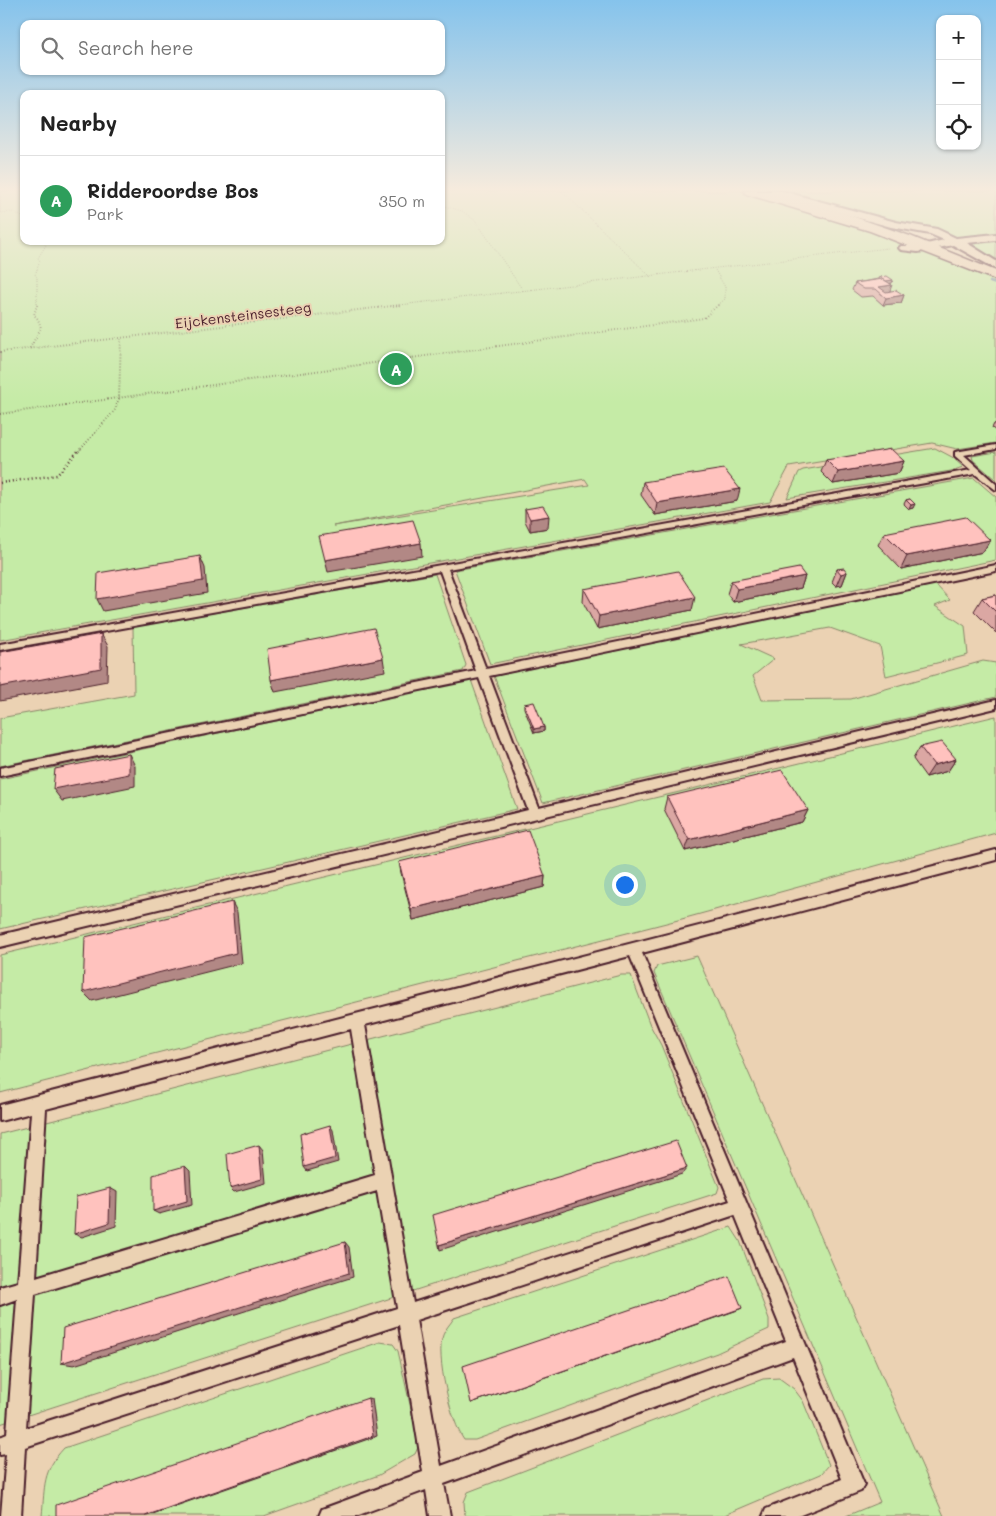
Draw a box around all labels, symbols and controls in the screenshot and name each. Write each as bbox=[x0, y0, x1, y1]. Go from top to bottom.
map controls bbox=[936, 15, 981, 150]
button: + bbox=[936, 15, 981, 60]
search box bbox=[20, 20, 445, 75]
icon: search bbox=[38, 34, 66, 62]
text: Search here bbox=[78, 35, 194, 60]
button: − bbox=[936, 60, 981, 105]
button: locate bbox=[936, 105, 981, 150]
text: Nearby bbox=[40, 109, 117, 136]
text: Ridderoordse Bos bbox=[87, 178, 259, 203]
text: A bbox=[50, 190, 62, 211]
text: 350 m bbox=[379, 190, 425, 211]
text: Park bbox=[87, 203, 123, 224]
street label: Eijckensteinsesteeg bbox=[174, 297, 312, 333]
pin: A bbox=[380, 350, 412, 388]
your location bbox=[612, 872, 638, 898]

